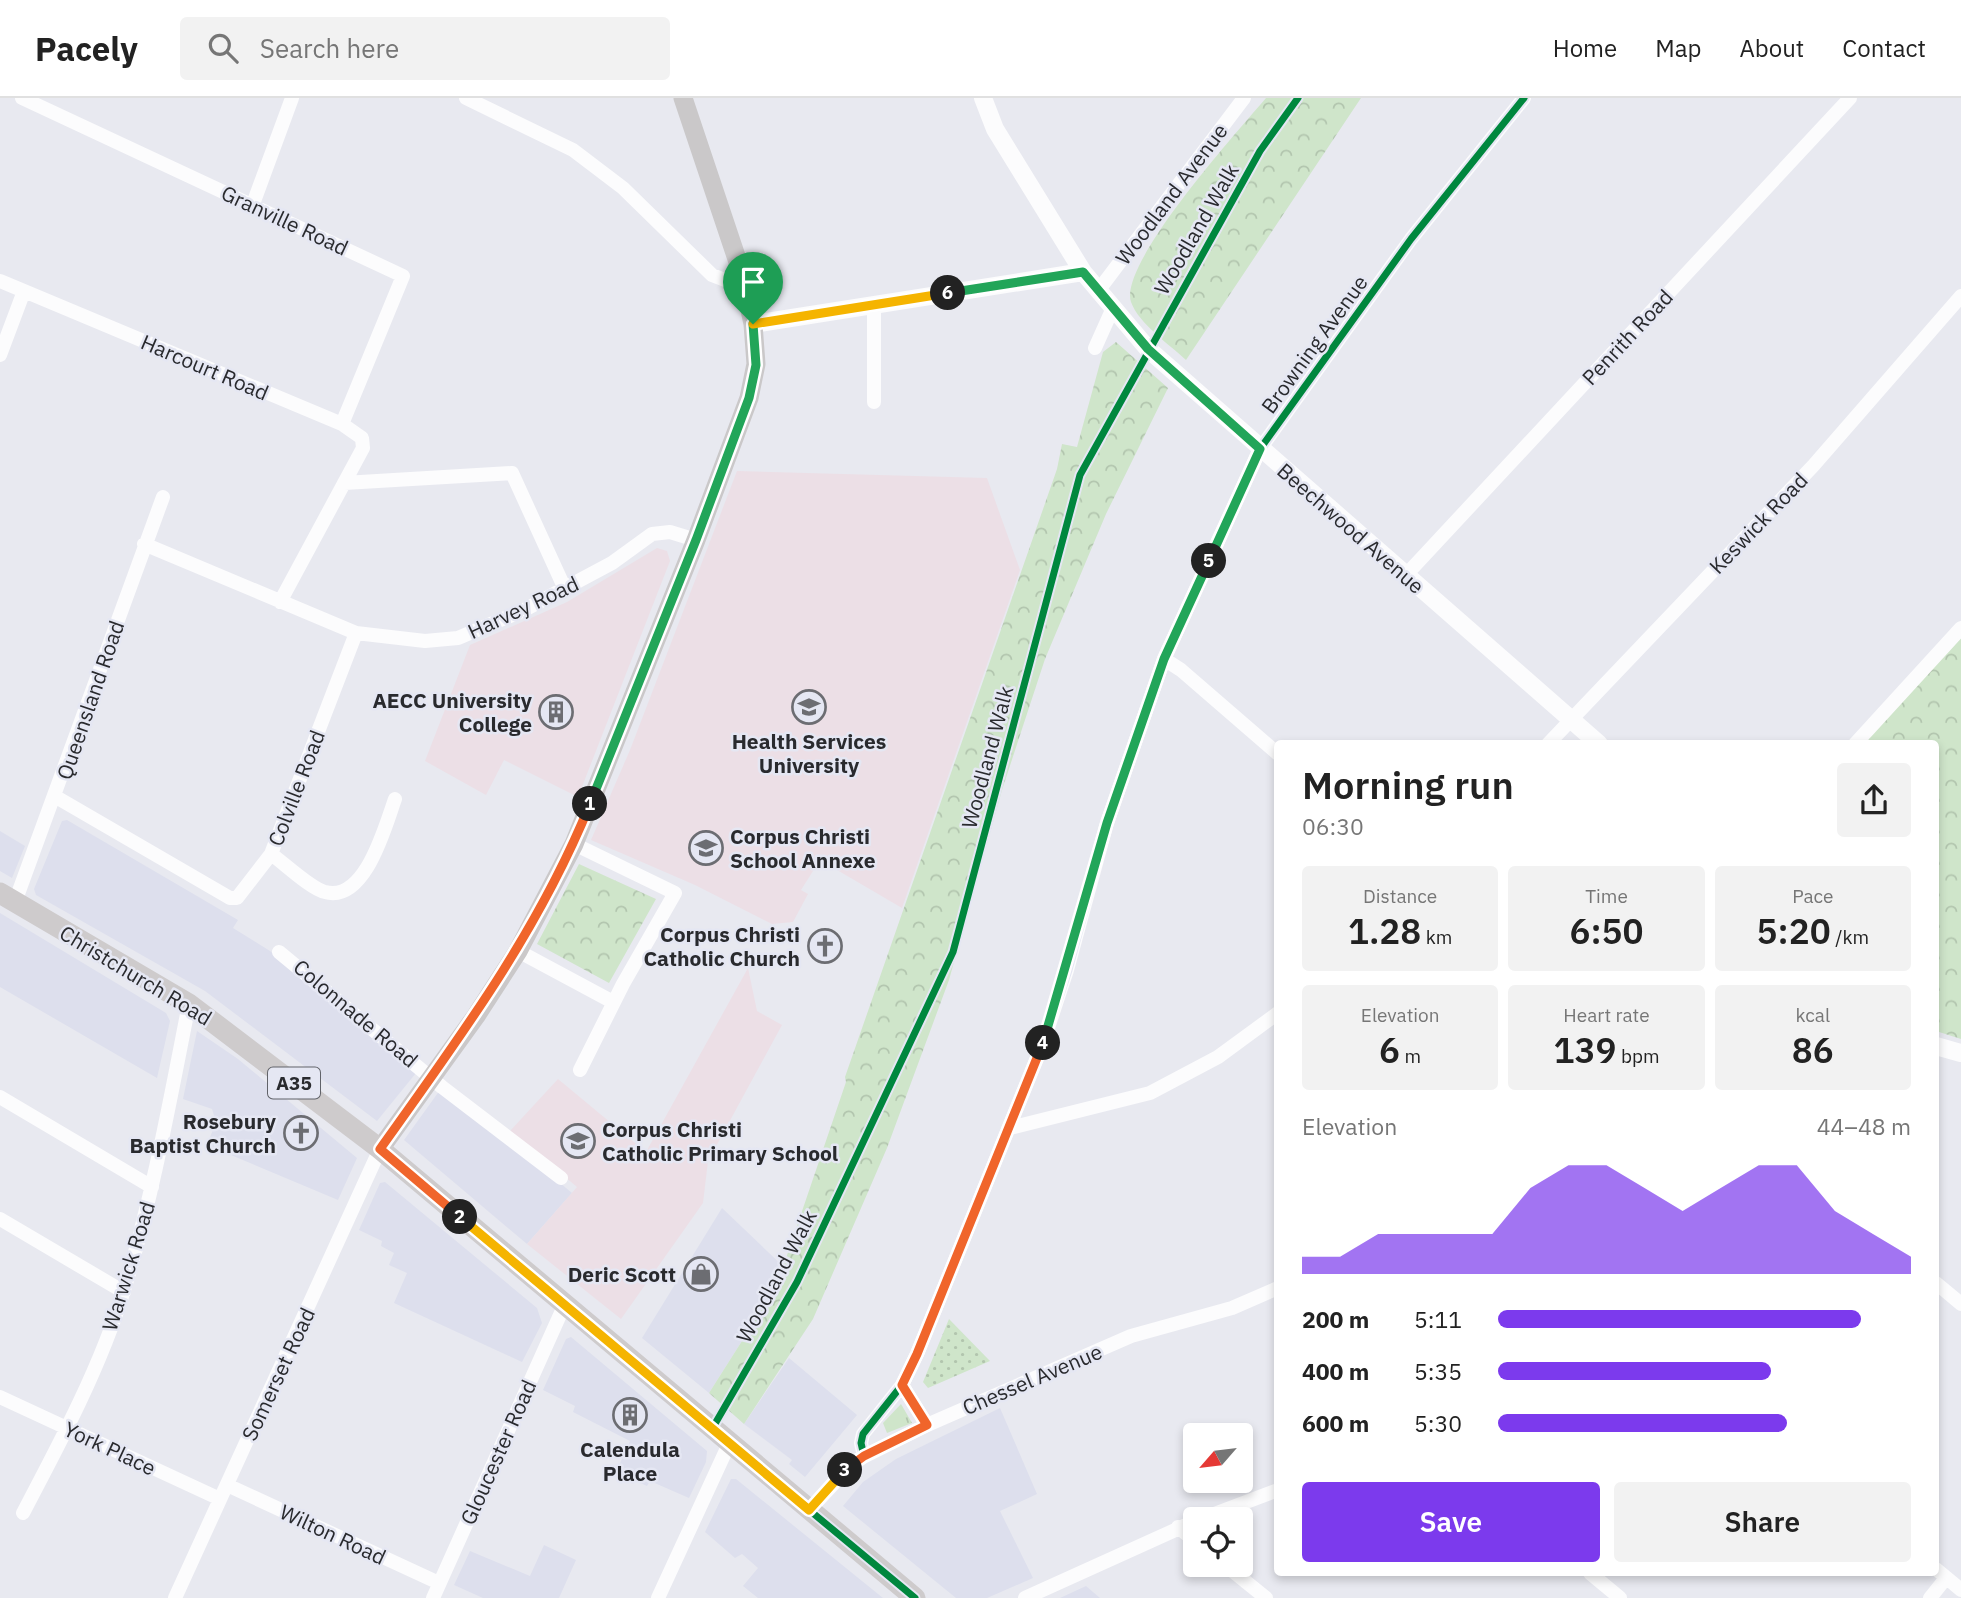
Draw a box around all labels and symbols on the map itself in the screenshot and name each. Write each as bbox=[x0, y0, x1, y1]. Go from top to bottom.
street label: Woodland Avenue bbox=[1109, 118, 1233, 270]
street label: Woodland Walk bbox=[1147, 159, 1245, 299]
street label: Granville Road bbox=[217, 178, 353, 262]
pin bbox=[723, 252, 783, 324]
street label: Browning Avenue bbox=[1254, 269, 1374, 419]
pin: 6 bbox=[930, 276, 965, 310]
street label: Penrith Road bbox=[1575, 283, 1679, 391]
street label: Harcourt Road bbox=[137, 328, 273, 406]
street label: Beechwood Avenue bbox=[1272, 456, 1430, 600]
street label: Keswick Road bbox=[1703, 466, 1813, 580]
pin: 5 bbox=[1192, 544, 1226, 578]
street label: Harvey Road bbox=[463, 569, 583, 645]
street label: Queensland Road bbox=[50, 617, 130, 783]
street label: Woodland Walk bbox=[955, 683, 1019, 831]
place label: AECC University College bbox=[372, 686, 533, 738]
school or university icon: Health Services University bbox=[790, 688, 828, 726]
building icon: AECC University College bbox=[537, 693, 575, 731]
street label: Colville Road bbox=[261, 726, 331, 850]
place label: Health Services University bbox=[732, 727, 886, 779]
pin: 1 bbox=[572, 786, 608, 822]
place label: Corpus Christi School Annexe bbox=[730, 822, 876, 874]
school or university icon: Corpus Christi School Annexe bbox=[687, 829, 725, 867]
street label: Christchurch Road bbox=[55, 918, 217, 1032]
place label: Corpus Christi Catholic Church bbox=[643, 920, 800, 972]
church icon: Corpus Christi Catholic Church bbox=[806, 927, 844, 965]
street label: Colonnade Road bbox=[288, 953, 424, 1073]
pin: 4 bbox=[1026, 1026, 1060, 1060]
road number: A35 bbox=[268, 1068, 320, 1099]
place label: Rosebury Baptist Church bbox=[129, 1107, 277, 1159]
church icon: Rosebury Baptist Church bbox=[282, 1114, 320, 1152]
place label: Corpus Christi Catholic Primary School bbox=[602, 1115, 838, 1167]
school or university icon: Corpus Christi Catholic Primary School bbox=[559, 1122, 597, 1160]
street label: Warwick Road bbox=[95, 1198, 161, 1334]
pin: 2 bbox=[442, 1200, 477, 1234]
street label: Woodland Walk bbox=[729, 1205, 823, 1347]
shop icon: Deric Scott bbox=[682, 1255, 720, 1293]
place label: Deric Scott bbox=[568, 1260, 676, 1288]
street label: Somerset Road bbox=[235, 1303, 321, 1445]
street label: Chessel Avenue bbox=[958, 1337, 1106, 1421]
street label: Gloucester Road bbox=[454, 1375, 542, 1529]
building icon: Calendula Place bbox=[611, 1396, 649, 1434]
street label: York Place bbox=[59, 1414, 161, 1482]
north arrow bbox=[1183, 1423, 1253, 1493]
place label: Calendula Place bbox=[580, 1435, 680, 1487]
pin: 3 bbox=[828, 1452, 862, 1488]
street label: Wilton Road bbox=[276, 1497, 390, 1571]

